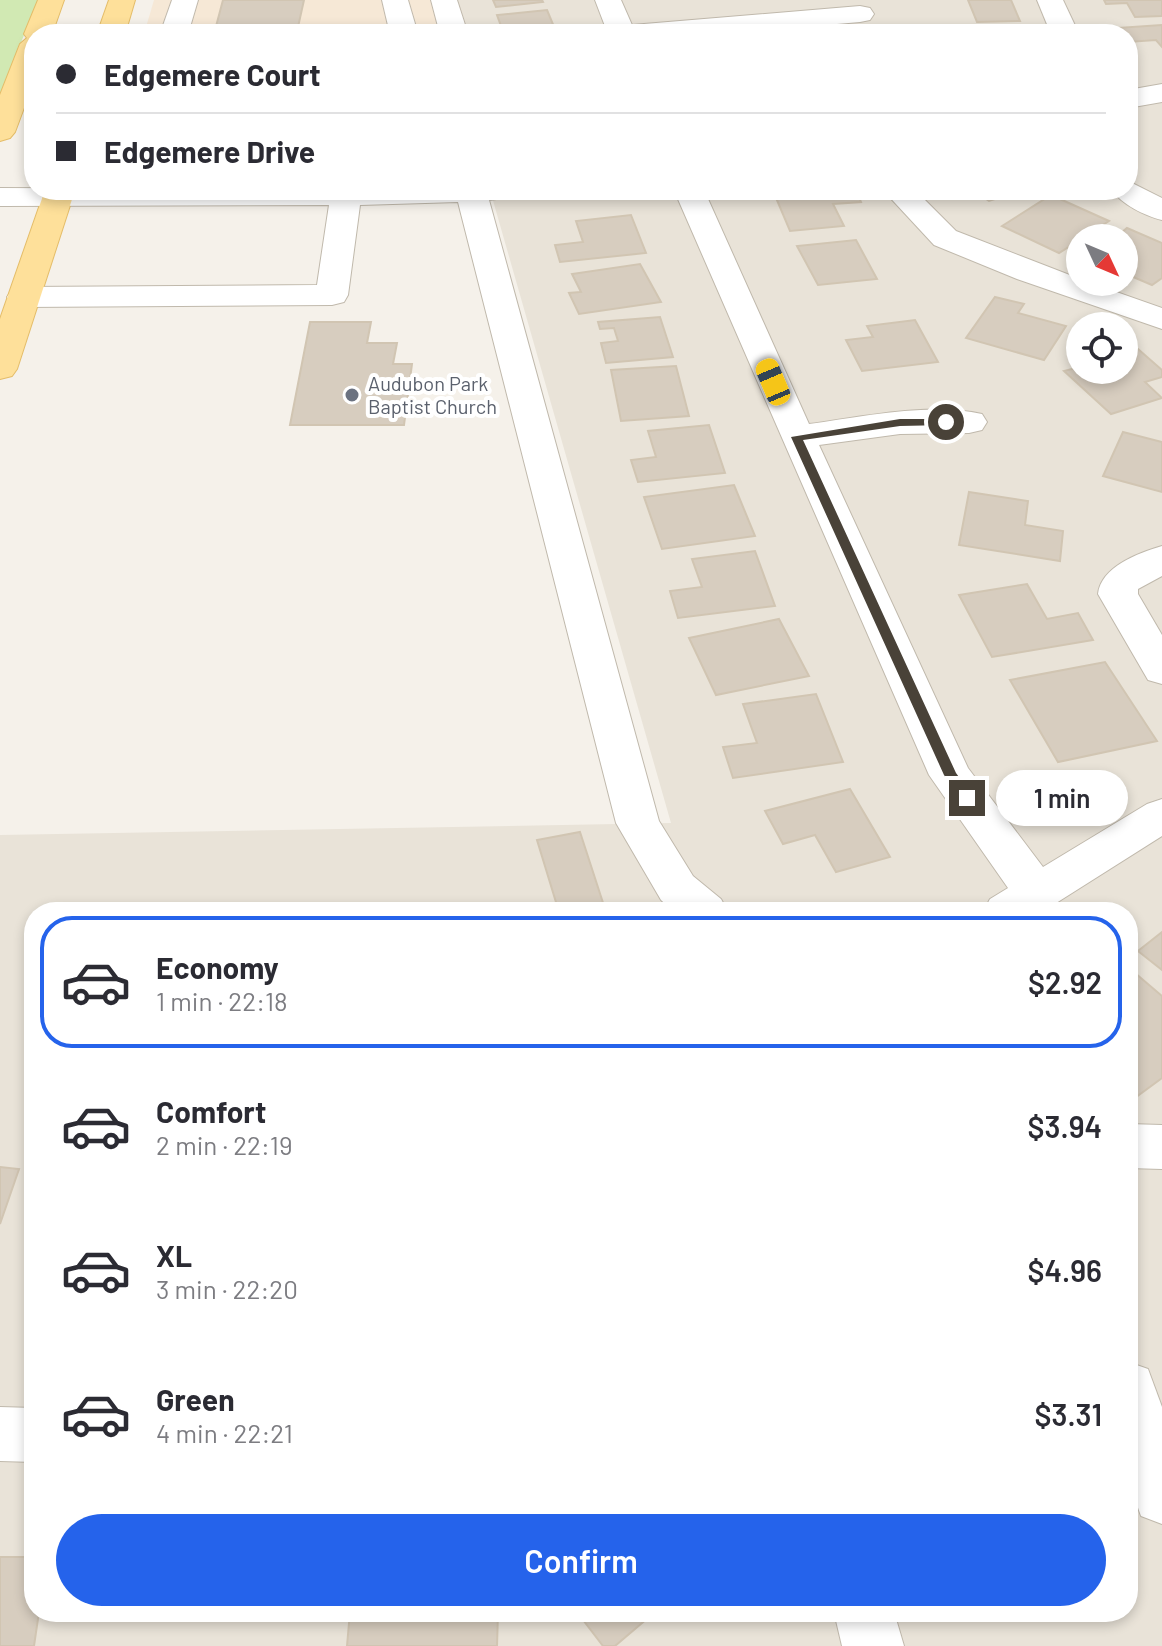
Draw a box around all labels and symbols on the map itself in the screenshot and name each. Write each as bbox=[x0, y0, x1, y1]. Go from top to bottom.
north arrow bbox=[1066, 224, 1138, 296]
car bbox=[753, 355, 793, 409]
place label: Audubon Park Baptist Church bbox=[368, 371, 497, 418]
marker: Audubon Park Baptist Church bbox=[343, 386, 361, 404]
route start bbox=[928, 404, 964, 440]
callout: 1 min bbox=[995, 770, 1127, 826]
route end bbox=[949, 780, 985, 816]

